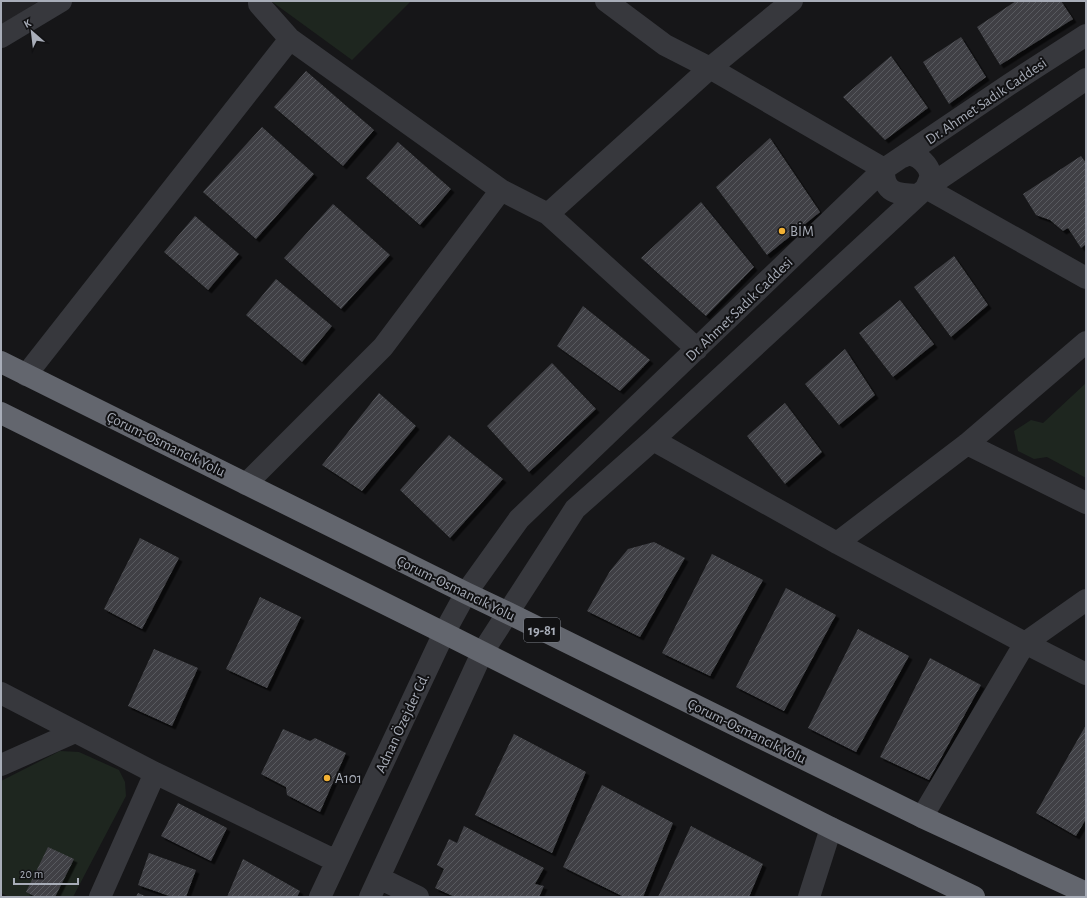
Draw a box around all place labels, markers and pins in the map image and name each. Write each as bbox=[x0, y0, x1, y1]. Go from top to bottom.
place label: BİM bbox=[790, 222, 814, 239]
marker: BİM bbox=[777, 226, 787, 236]
place label: A101 bbox=[335, 771, 362, 786]
marker: A101 bbox=[322, 773, 332, 783]

